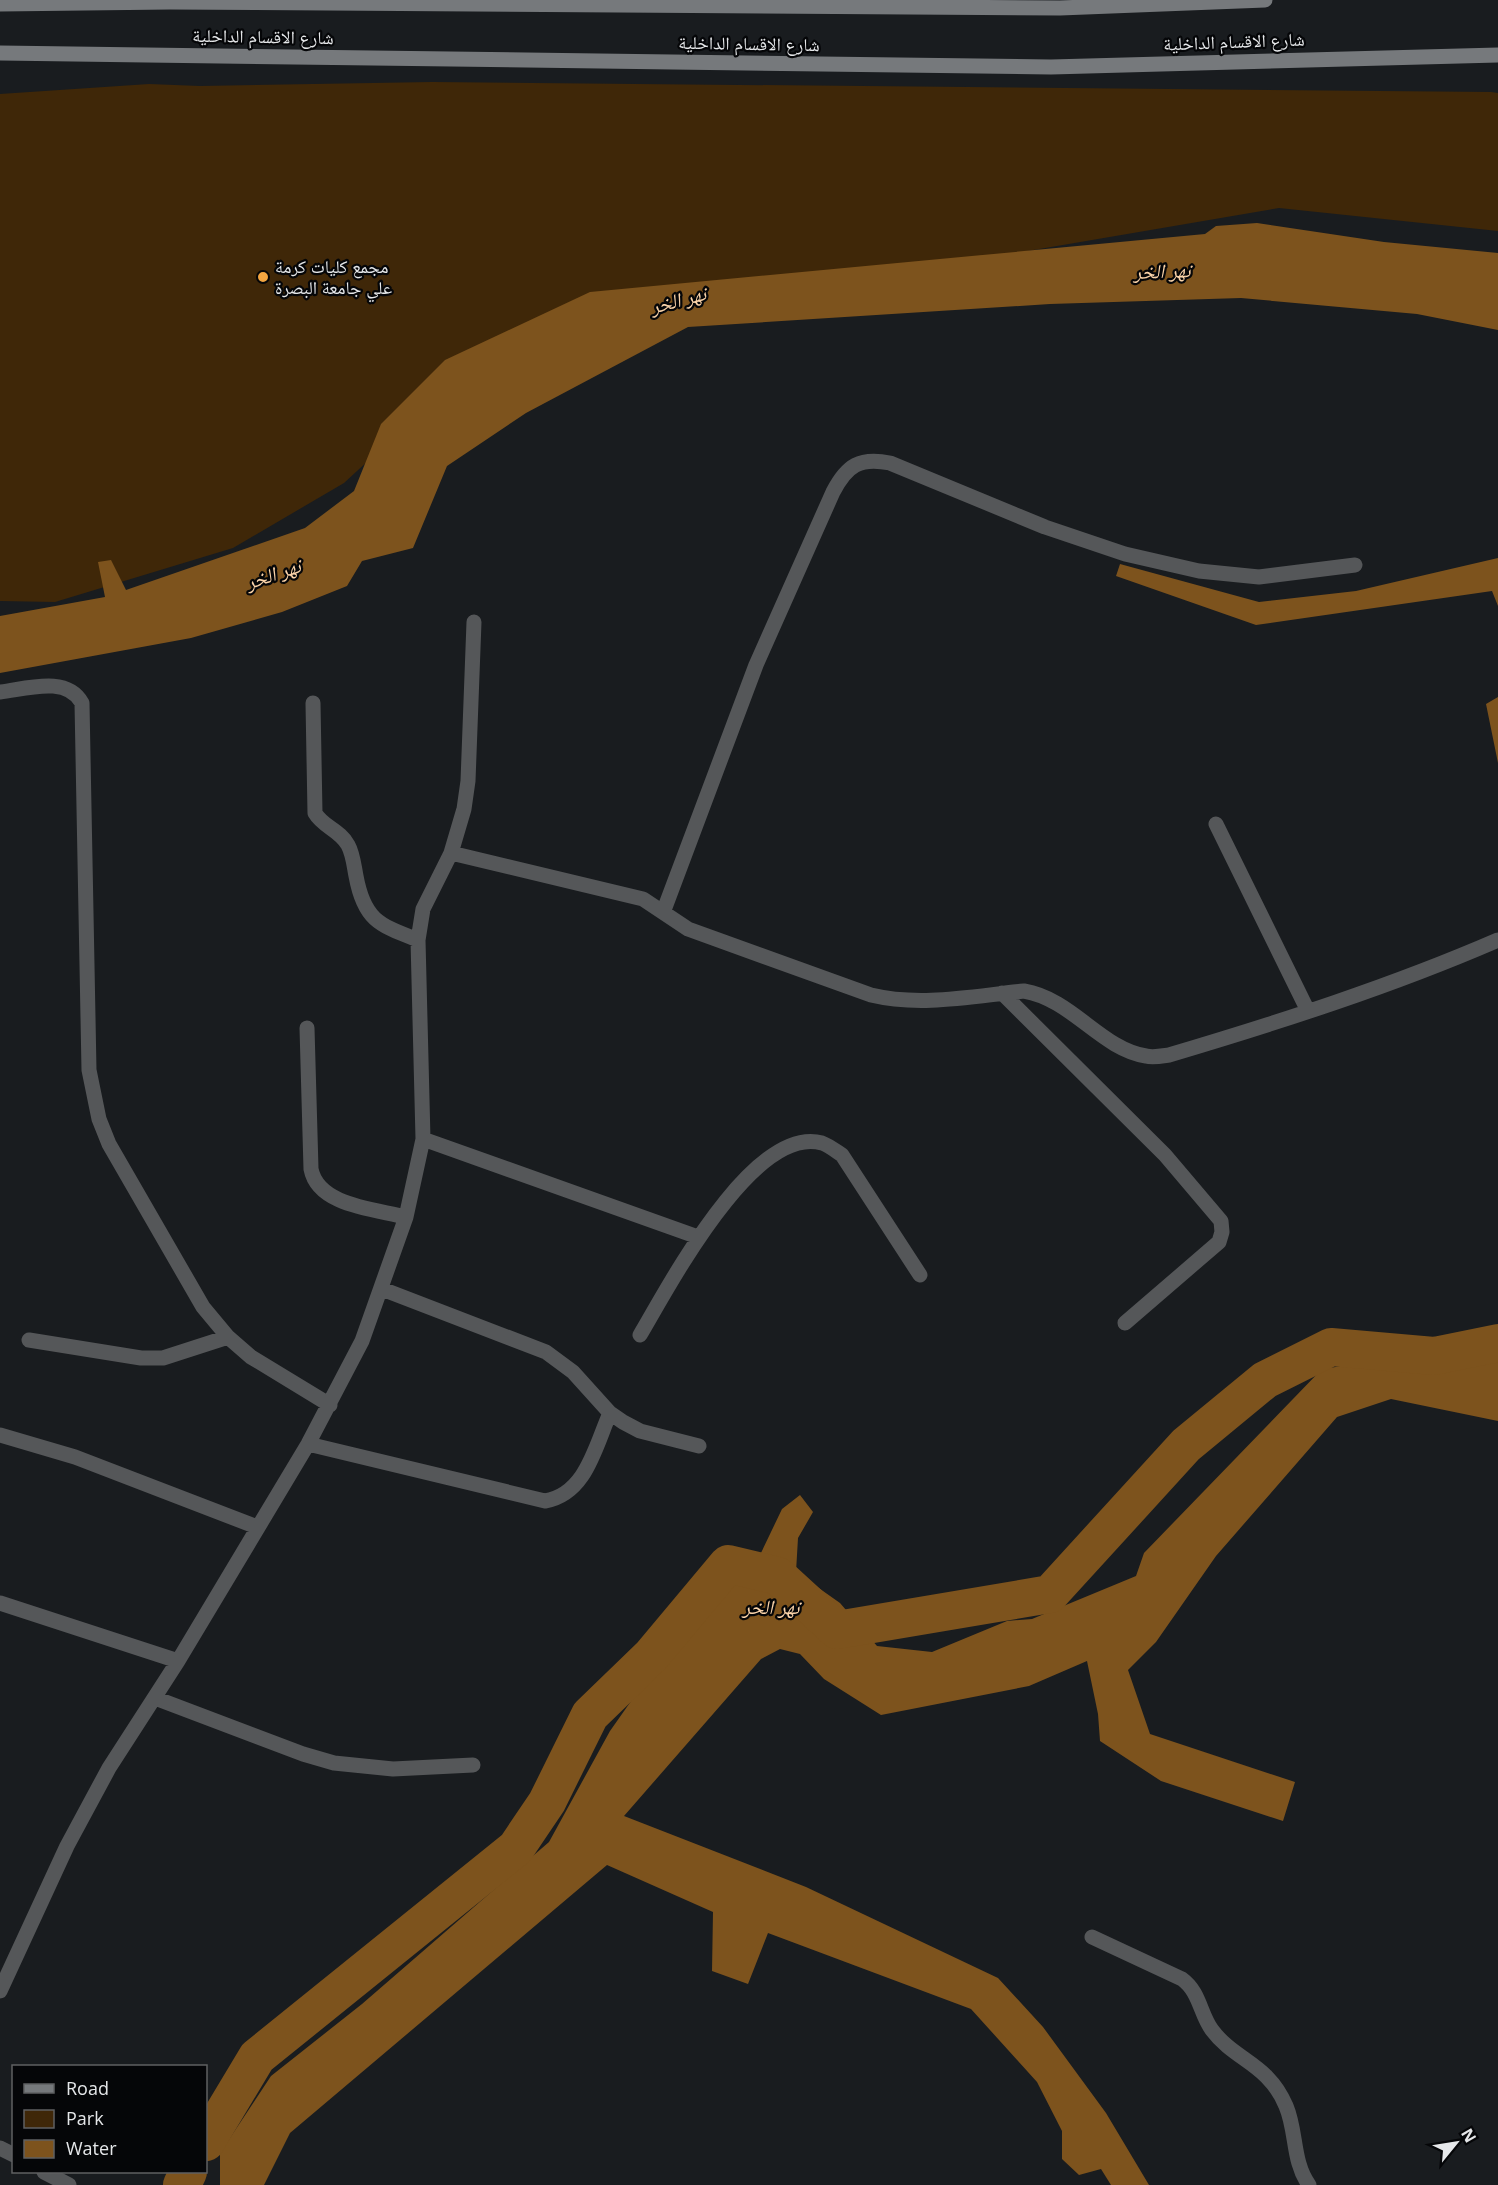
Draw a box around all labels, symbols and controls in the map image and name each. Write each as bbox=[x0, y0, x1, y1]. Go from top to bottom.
street label: شارع الاقسام الداخلية bbox=[192, 23, 334, 50]
street label: شارع الاقسام الداخلية bbox=[1163, 27, 1305, 56]
street label: شارع الاقسام الداخلية bbox=[678, 30, 820, 57]
place label: مجمع كليات كرمة علي جامعة البصرة bbox=[275, 254, 392, 303]
water label: نهر الخر bbox=[1131, 256, 1194, 285]
marker: مجمع كليات كرمة علي جامعة البصرة bbox=[256, 270, 270, 284]
water label: نهر الخر bbox=[645, 278, 711, 320]
water label: نهر الخر bbox=[240, 551, 307, 596]
water label: نهر الخر bbox=[741, 1593, 802, 1620]
legend bbox=[12, 2065, 207, 2173]
text: Road bbox=[66, 2076, 109, 2100]
text: Park bbox=[66, 2106, 104, 2130]
north arrow bbox=[1426, 2113, 1486, 2173]
text: N bbox=[1456, 2124, 1482, 2147]
text: Water bbox=[66, 2136, 117, 2160]

